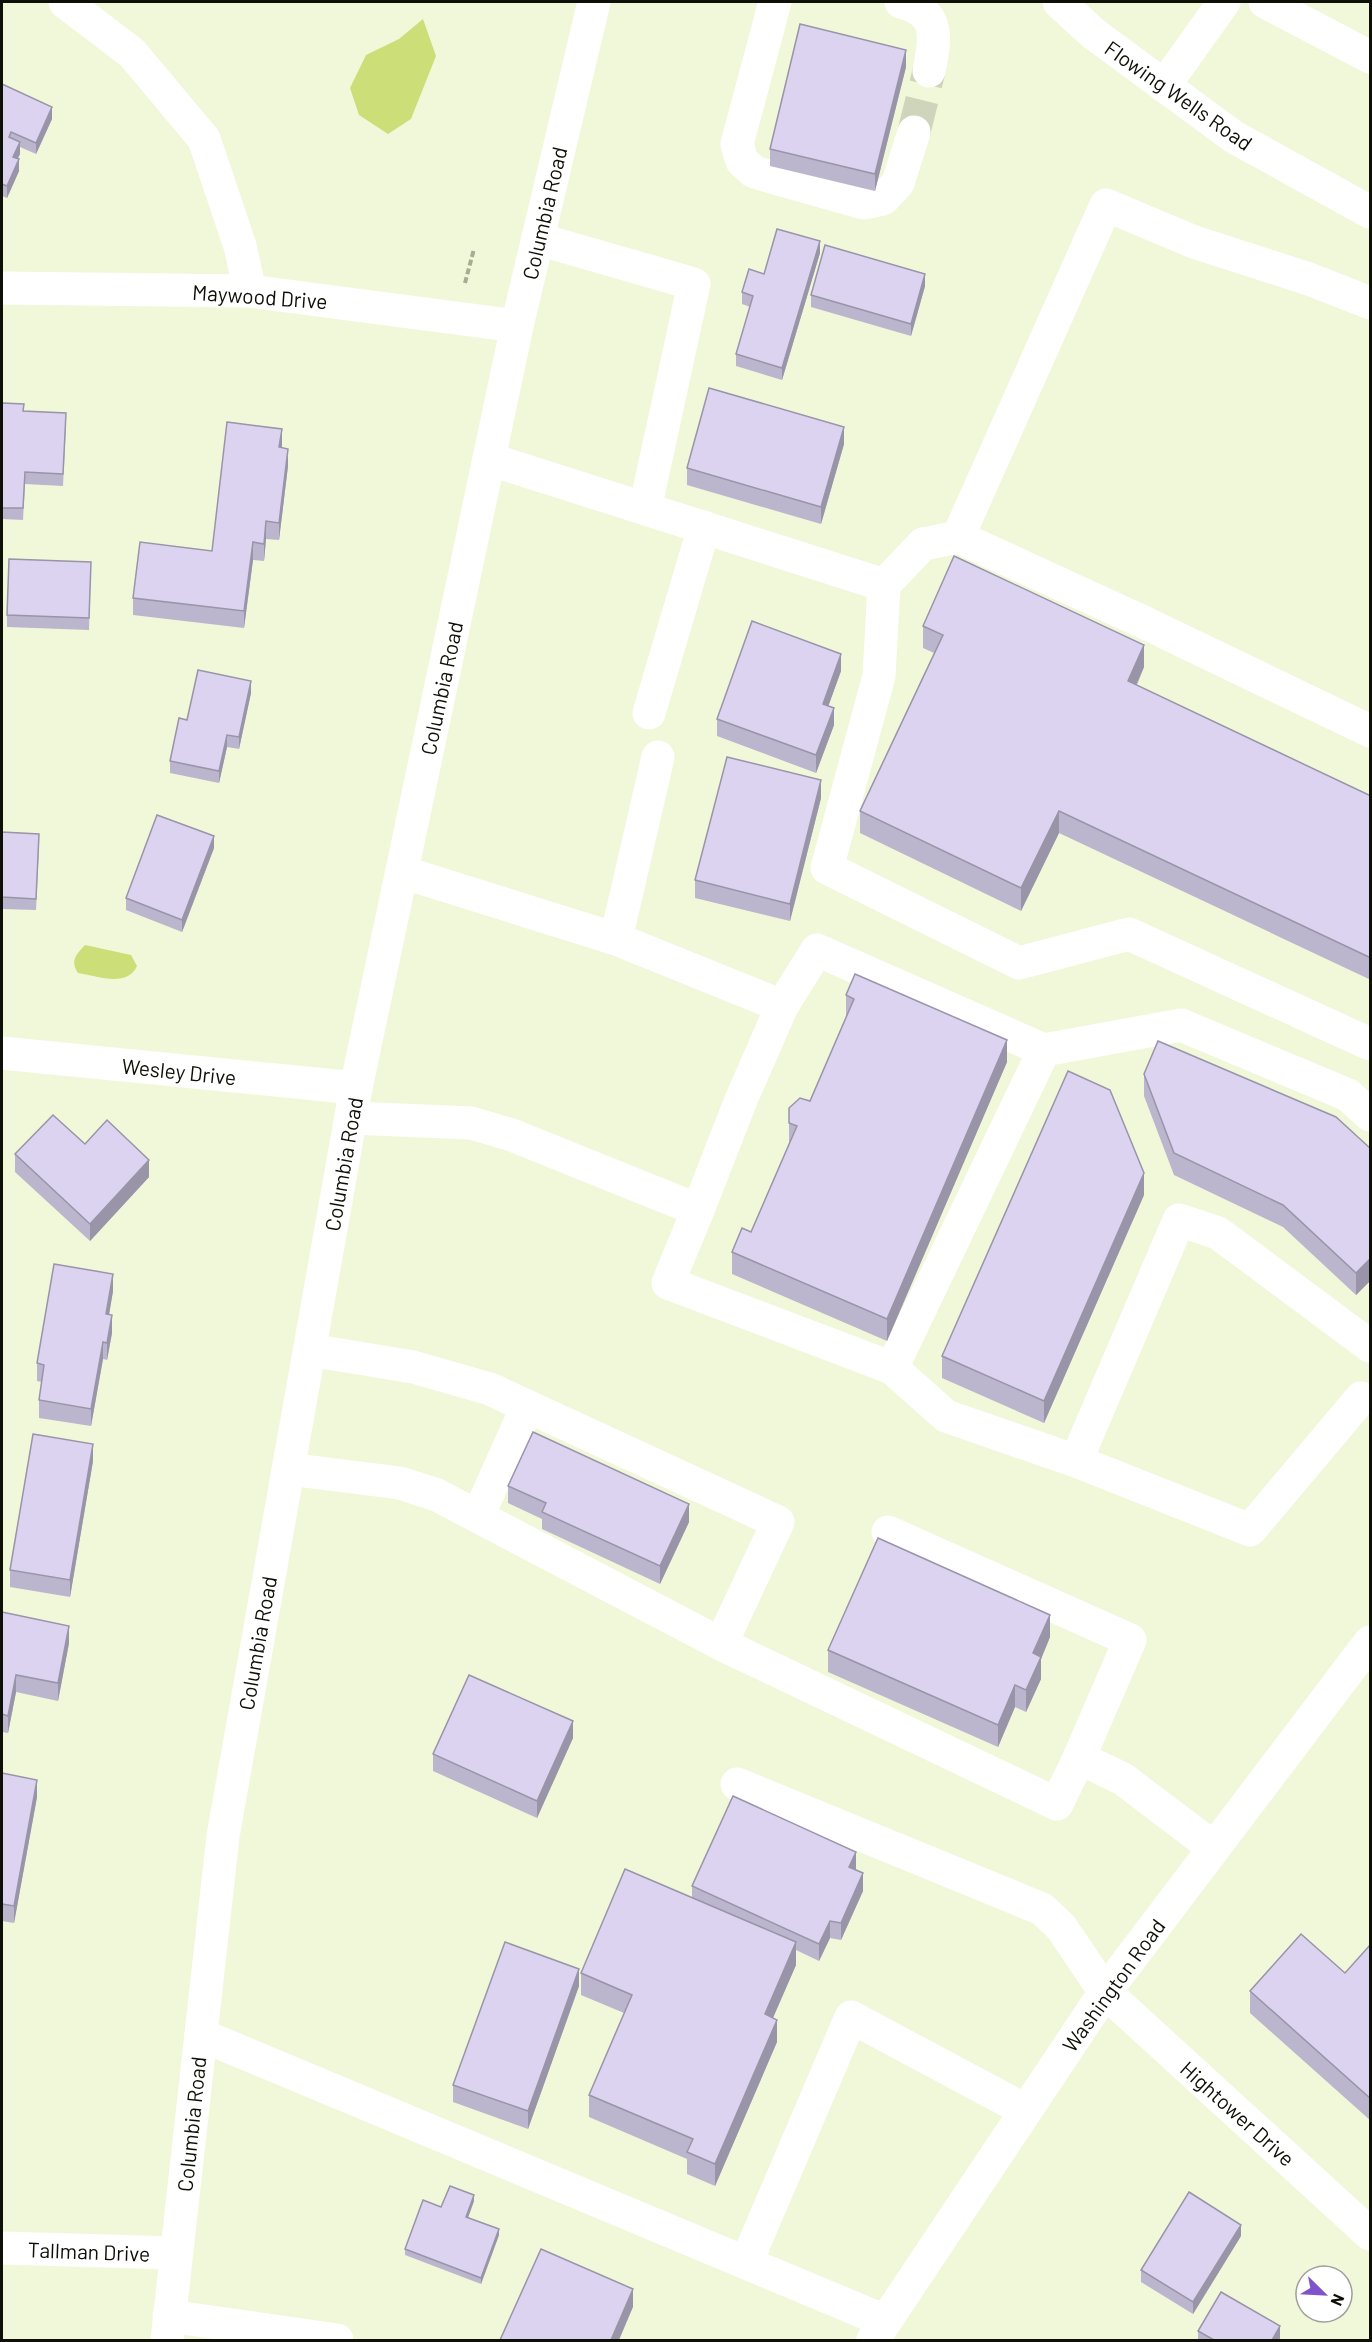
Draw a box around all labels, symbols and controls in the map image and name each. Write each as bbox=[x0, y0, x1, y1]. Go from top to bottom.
street label: Flowing Wells Road bbox=[1101, 35, 1257, 155]
street label: Columbia Road bbox=[517, 144, 571, 282]
street label: Maywood Drive bbox=[192, 279, 328, 313]
street label: Columbia Road bbox=[415, 619, 467, 757]
street label: Wesley Drive bbox=[121, 1053, 237, 1089]
street label: Columbia Road bbox=[319, 1095, 367, 1233]
street label: Columbia Road bbox=[233, 1574, 281, 1712]
street label: Washington Road bbox=[1056, 1914, 1170, 2056]
street label: Columbia Road bbox=[171, 2055, 211, 2193]
street label: Hightower Drive bbox=[1176, 2055, 1300, 2171]
street label: Tallman Drive bbox=[27, 2236, 151, 2266]
north arrow bbox=[1294, 2264, 1354, 2324]
text: N bbox=[1327, 2292, 1349, 2309]

